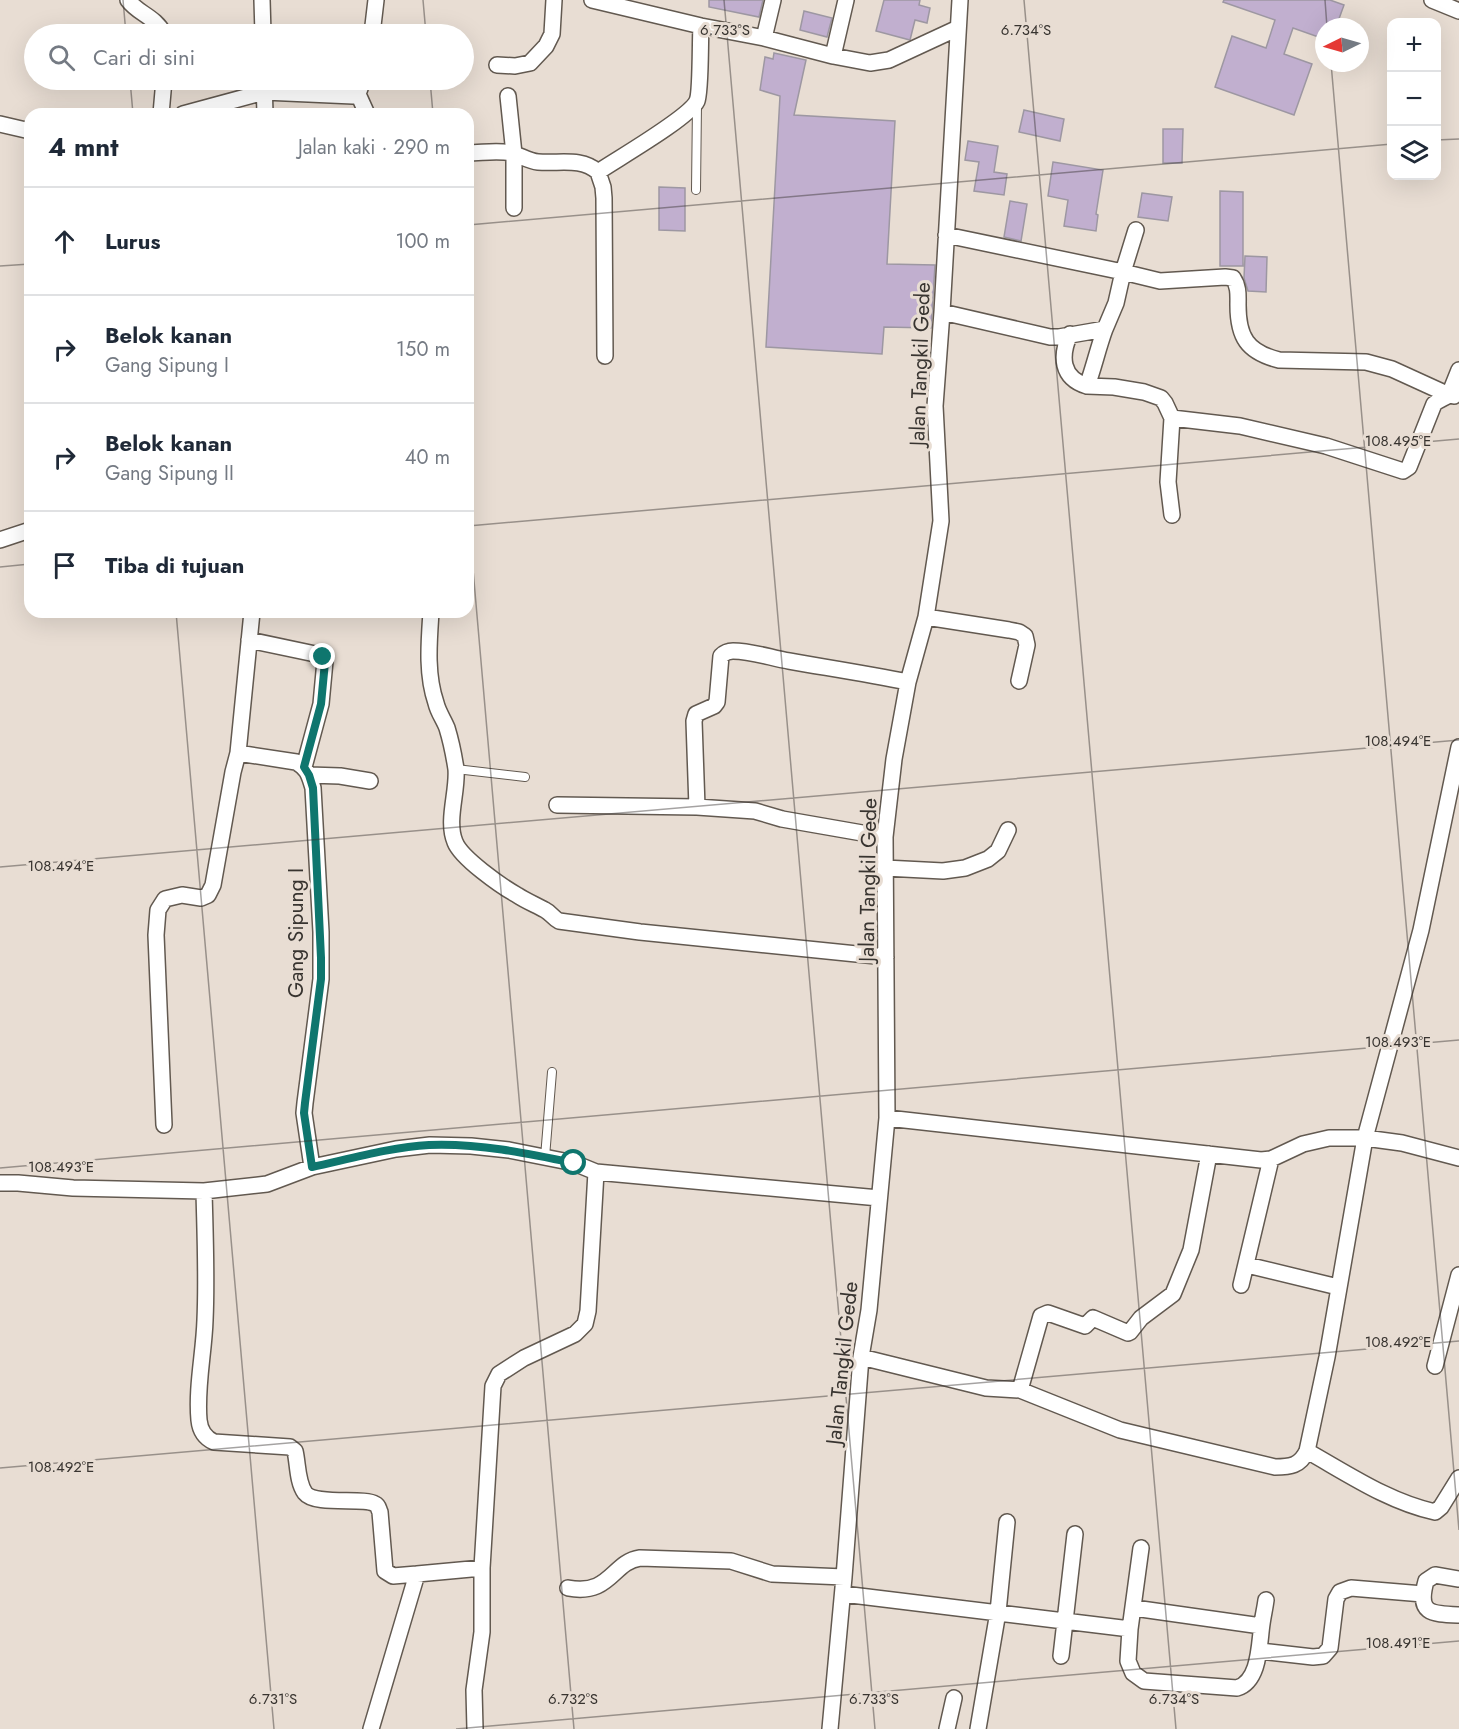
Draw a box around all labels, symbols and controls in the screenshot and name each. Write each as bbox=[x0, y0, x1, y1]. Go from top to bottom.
north arrow bbox=[1315, 18, 1369, 72]
map controls bbox=[1387, 18, 1441, 180]
button: + bbox=[1387, 18, 1441, 72]
text: 6.733°S bbox=[700, 19, 750, 41]
text: 6.734°S bbox=[1001, 19, 1051, 41]
search box bbox=[24, 24, 474, 90]
icon: search bbox=[45, 41, 78, 74]
text: Cari di sini bbox=[93, 41, 195, 73]
button: − bbox=[1387, 72, 1441, 126]
button: layers bbox=[1387, 126, 1441, 180]
text: 4 mnt bbox=[48, 128, 119, 166]
text: Jalan kaki · 290 m bbox=[298, 133, 450, 162]
icon: ahead bbox=[48, 225, 81, 258]
text: Lurus bbox=[105, 225, 161, 257]
text: 100 m bbox=[395, 227, 450, 256]
street label: Jalan Tangkil Gede bbox=[902, 281, 938, 449]
text: Belok kanan bbox=[105, 319, 232, 351]
icon: right bbox=[48, 333, 81, 366]
text: 150 m bbox=[396, 335, 450, 364]
text: Gang Sipung I bbox=[105, 351, 229, 380]
text: Belok kanan bbox=[105, 427, 232, 459]
text: 108.495°E bbox=[1365, 430, 1431, 452]
icon: right bbox=[48, 441, 81, 474]
text: 40 m bbox=[405, 443, 450, 472]
text: Gang Sipung II bbox=[105, 459, 234, 488]
icon: arrive bbox=[48, 549, 81, 582]
text: Tiba di tujuan bbox=[105, 549, 244, 581]
route end bbox=[309, 643, 335, 669]
text: 108.494°E bbox=[1365, 730, 1431, 752]
street label: Jalan Tangkil Gede bbox=[852, 798, 884, 965]
text: 108.494°E bbox=[28, 855, 94, 877]
street label: Gang Sipung I bbox=[281, 868, 311, 998]
text: 108.493°E bbox=[1365, 1031, 1431, 1053]
route start bbox=[560, 1149, 586, 1175]
text: 108.493°E bbox=[28, 1156, 94, 1178]
street label: Jalan Tangkil Gede bbox=[818, 1280, 866, 1449]
text: 108.492°E bbox=[1365, 1331, 1431, 1353]
text: 108.492°E bbox=[28, 1456, 94, 1478]
text: 108.491°E bbox=[1366, 1632, 1430, 1654]
text: 6.731°S bbox=[249, 1688, 297, 1710]
text: 6.732°S bbox=[548, 1688, 598, 1710]
text: 6.733°S bbox=[849, 1688, 899, 1710]
text: 6.734°S bbox=[1149, 1688, 1199, 1710]

